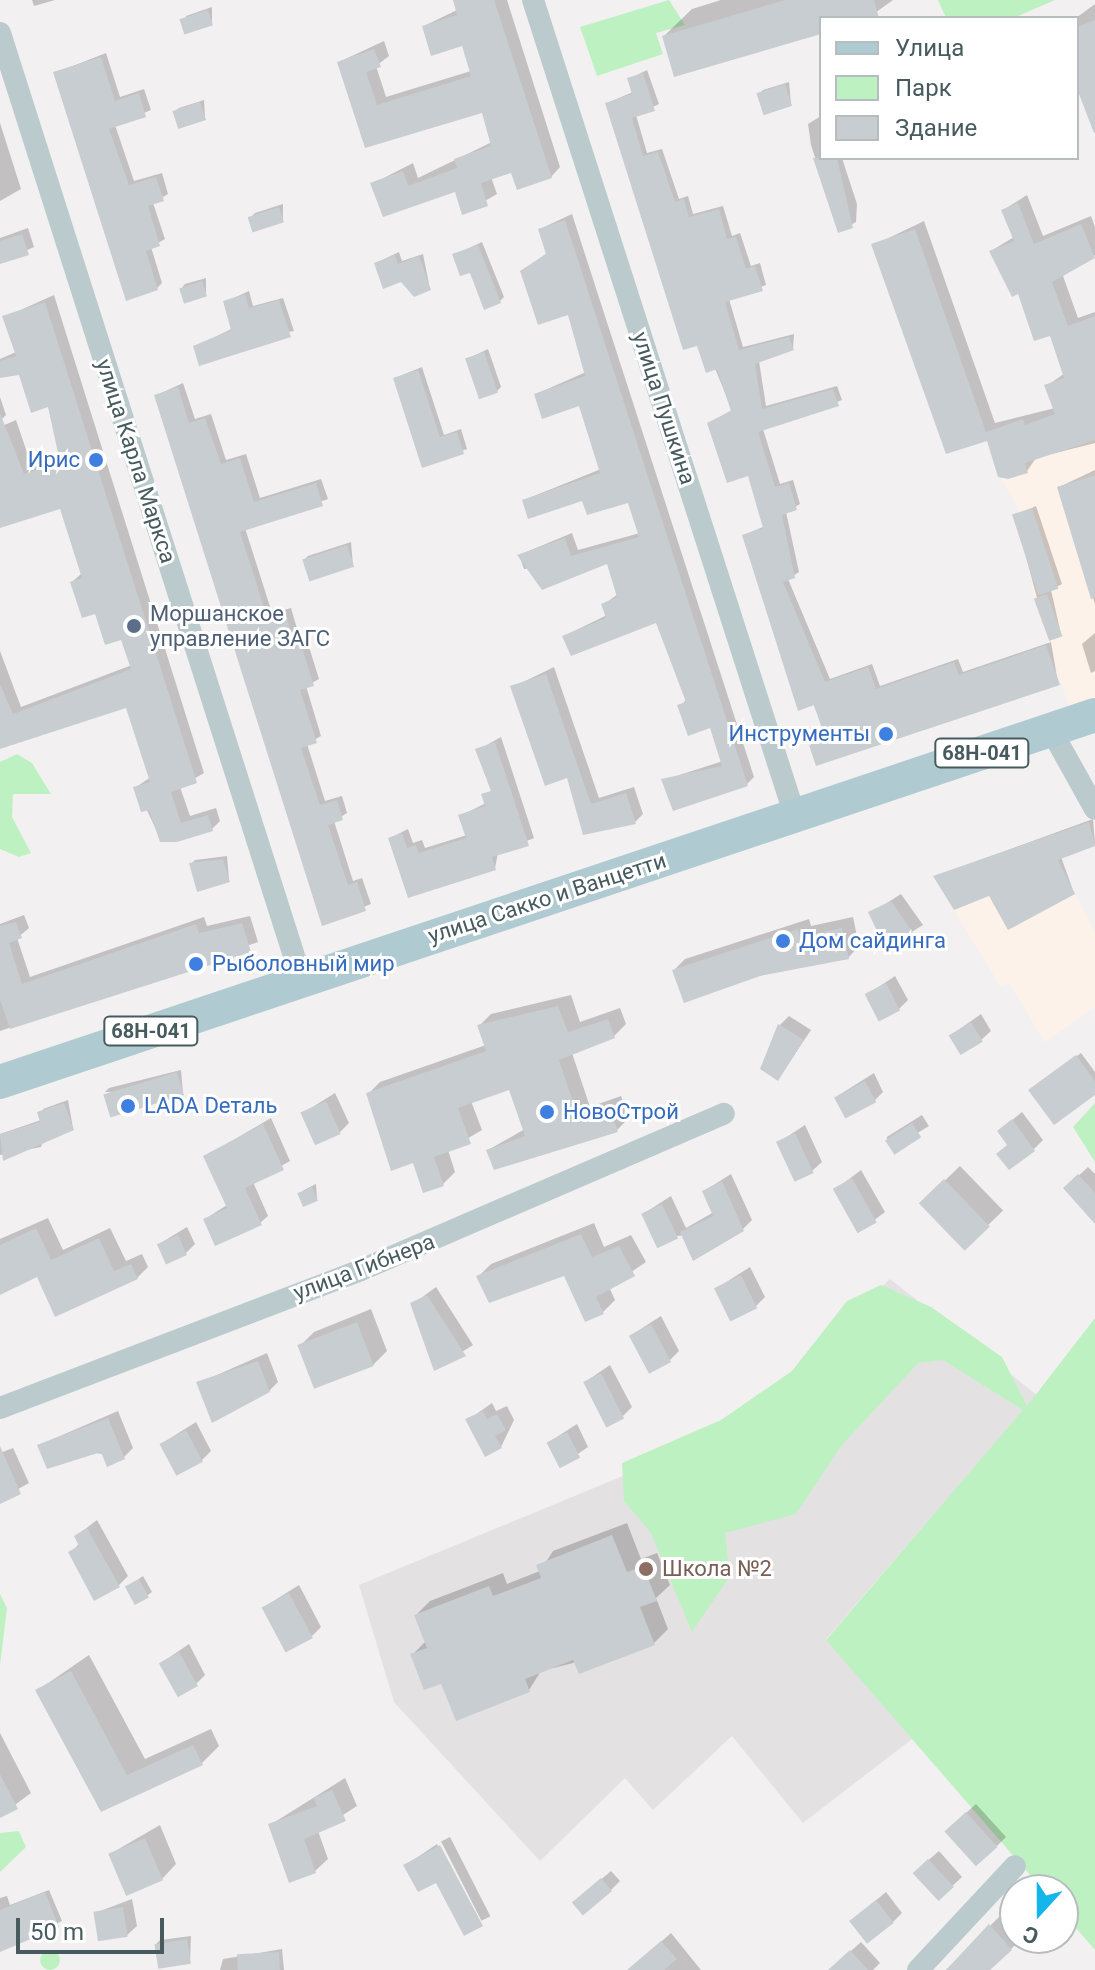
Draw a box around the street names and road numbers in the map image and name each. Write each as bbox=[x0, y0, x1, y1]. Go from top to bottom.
street label: улица Пушкина bbox=[627, 328, 701, 488]
street label: улица Карла Маркса bbox=[91, 356, 181, 566]
road number: 68Н-041 bbox=[934, 737, 1030, 769]
street label: улица Сакко и Ванцетти bbox=[425, 847, 669, 949]
road number: 68Н-041 bbox=[103, 1015, 199, 1047]
street label: улица Гибнера bbox=[290, 1228, 438, 1306]

